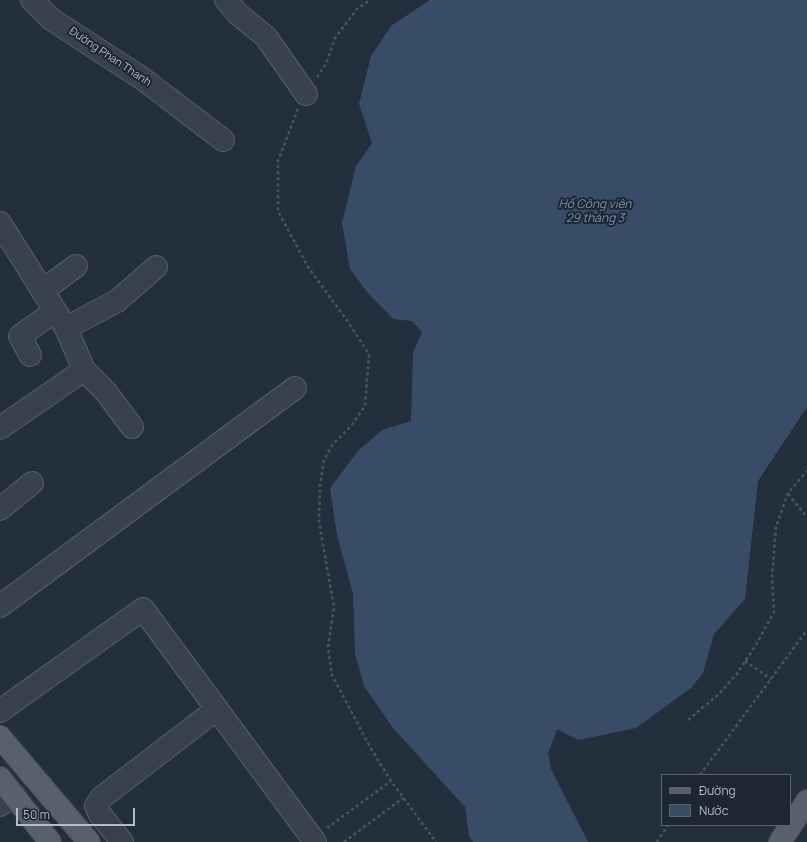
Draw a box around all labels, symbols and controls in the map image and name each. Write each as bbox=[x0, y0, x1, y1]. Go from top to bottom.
street label: Đường Phan Thanh bbox=[66, 25, 154, 89]
water label: Hồ Công viên 29 tháng 3 bbox=[559, 198, 631, 226]
legend bbox=[661, 774, 791, 826]
text: Đường bbox=[699, 782, 736, 799]
scale bar bbox=[18, 800, 137, 826]
text: Nước bbox=[699, 802, 728, 819]
text: 50 m bbox=[23, 806, 50, 823]

